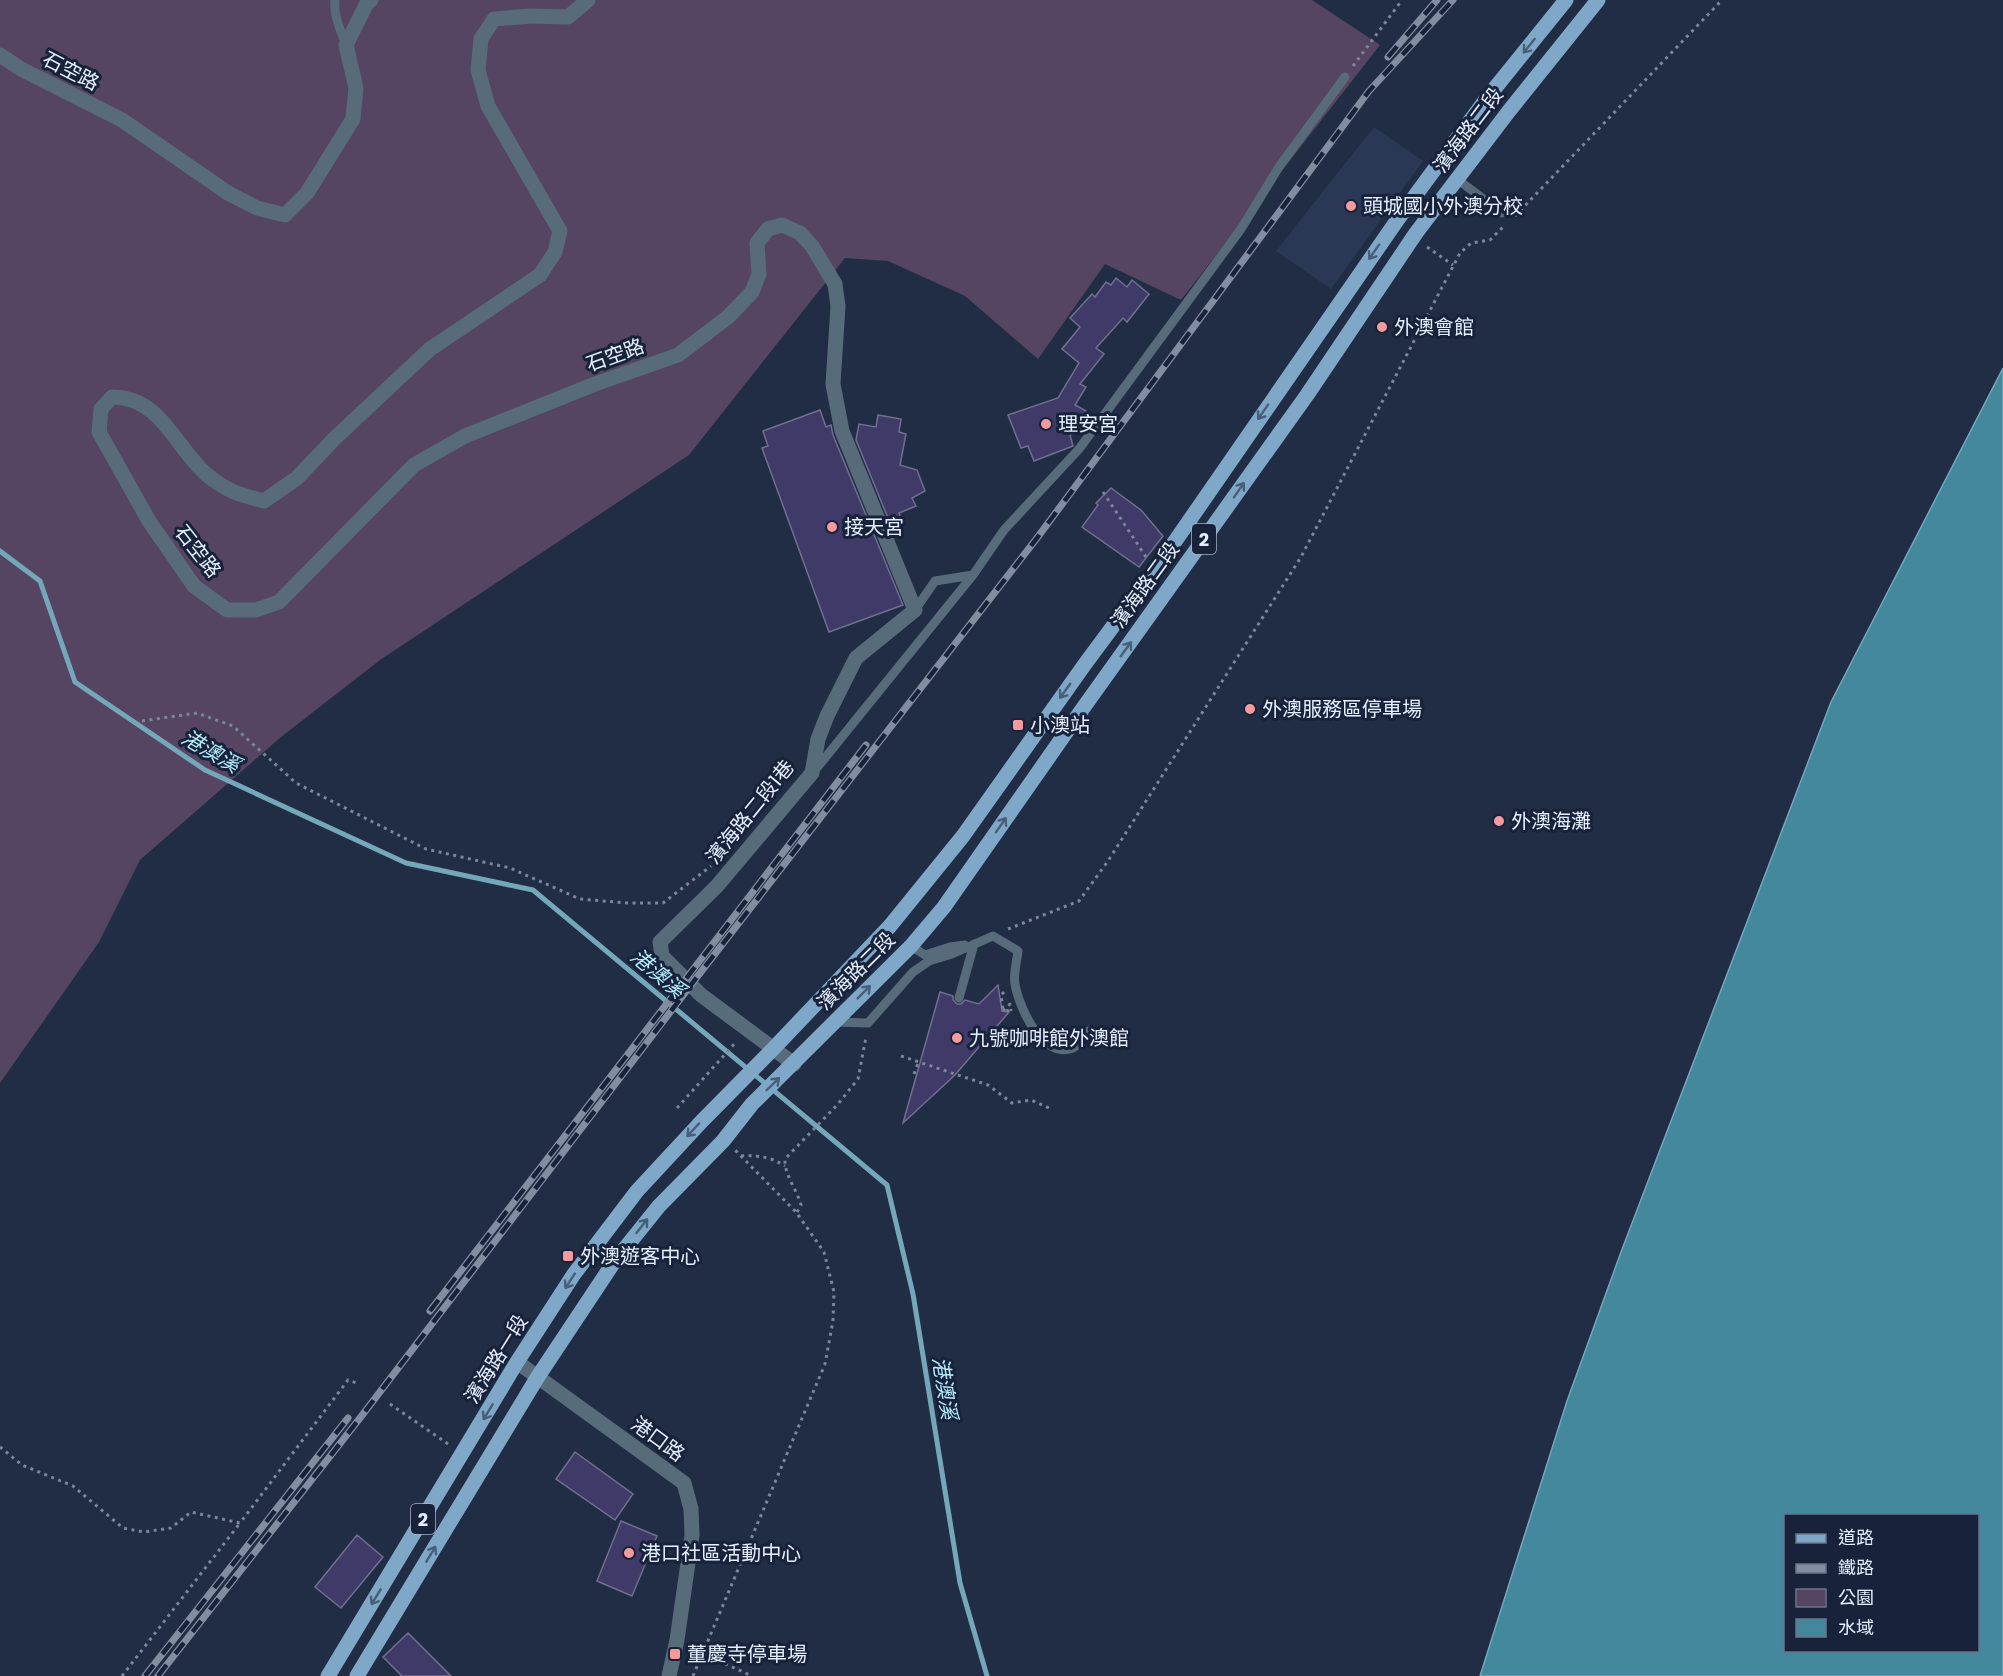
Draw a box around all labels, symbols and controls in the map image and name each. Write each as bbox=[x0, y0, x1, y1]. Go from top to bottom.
one-way arrow bbox=[1523, 37, 1536, 53]
street label: 石空路 bbox=[38, 45, 104, 97]
street label: 濱海路二段 bbox=[1427, 82, 1509, 178]
place label: 頭城國小外澳分校 bbox=[1363, 192, 1523, 220]
marker: 頭城國小外澳分校 bbox=[1344, 199, 1358, 213]
one-way arrow bbox=[1368, 244, 1380, 260]
place label: 外澳會館 bbox=[1394, 313, 1474, 341]
marker: 外澳會館 bbox=[1375, 320, 1389, 334]
street label: 石空路 bbox=[582, 332, 648, 378]
one-way arrow bbox=[1257, 404, 1269, 420]
place label: 理安宮 bbox=[1058, 410, 1118, 438]
marker: 理安宮 bbox=[1039, 417, 1053, 431]
one-way arrow bbox=[1233, 483, 1245, 499]
place label: 接天宮 bbox=[844, 513, 904, 541]
street label: 石空路 bbox=[168, 519, 228, 583]
marker: 接天宮 bbox=[825, 520, 839, 534]
road number: 2 bbox=[1192, 524, 1216, 554]
street label: 濱海路二段 bbox=[1104, 536, 1186, 634]
one-way arrow bbox=[1119, 642, 1132, 658]
one-way arrow bbox=[1059, 683, 1072, 699]
place label: 外澳服務區停車場 bbox=[1262, 695, 1422, 723]
marker: 外澳服務區停車場 bbox=[1243, 702, 1257, 716]
place label: 小澳站 bbox=[1030, 711, 1090, 739]
marker: 小澳站 bbox=[1011, 718, 1025, 732]
water label: 港澳溪 bbox=[176, 723, 248, 781]
street label: 濱海路二段1巷 bbox=[699, 754, 801, 870]
place label: 外澳海灘 bbox=[1511, 807, 1591, 835]
marker: 外澳海灘 bbox=[1492, 814, 1506, 828]
one-way arrow bbox=[995, 818, 1007, 834]
street label: 濱海路二段 bbox=[811, 926, 901, 1016]
water label: 港澳溪 bbox=[625, 942, 694, 1006]
one-way arrow bbox=[857, 985, 872, 999]
place label: 九號咖啡館外澳館 bbox=[969, 1024, 1129, 1052]
marker: 九號咖啡館外澳館 bbox=[950, 1031, 964, 1045]
one-way arrow bbox=[766, 1076, 781, 1091]
one-way arrow bbox=[686, 1122, 700, 1137]
one-way arrow bbox=[636, 1219, 649, 1235]
place label: 外澳遊客中心 bbox=[580, 1242, 700, 1270]
marker: 外澳遊客中心 bbox=[561, 1249, 575, 1263]
one-way arrow bbox=[564, 1272, 576, 1289]
street label: 濱海路一段 bbox=[458, 1309, 534, 1409]
water label: 港澳溪 bbox=[926, 1355, 965, 1424]
one-way arrow bbox=[481, 1403, 493, 1420]
street label: 港口路 bbox=[626, 1410, 690, 1468]
road number: 2 bbox=[411, 1504, 435, 1534]
legend bbox=[1784, 1514, 1979, 1652]
text: 道路 bbox=[1838, 1525, 1874, 1550]
place label: 港口社區活動中心 bbox=[641, 1539, 801, 1567]
one-way arrow bbox=[426, 1546, 438, 1563]
marker: 港口社區活動中心 bbox=[622, 1546, 636, 1560]
text: 鐵路 bbox=[1838, 1555, 1874, 1580]
text: 公園 bbox=[1838, 1585, 1874, 1610]
one-way arrow bbox=[369, 1588, 381, 1605]
text: 水域 bbox=[1838, 1615, 1874, 1640]
place label: 董慶寺停車場 bbox=[687, 1640, 807, 1668]
marker: 董慶寺停車場 bbox=[668, 1647, 682, 1661]

